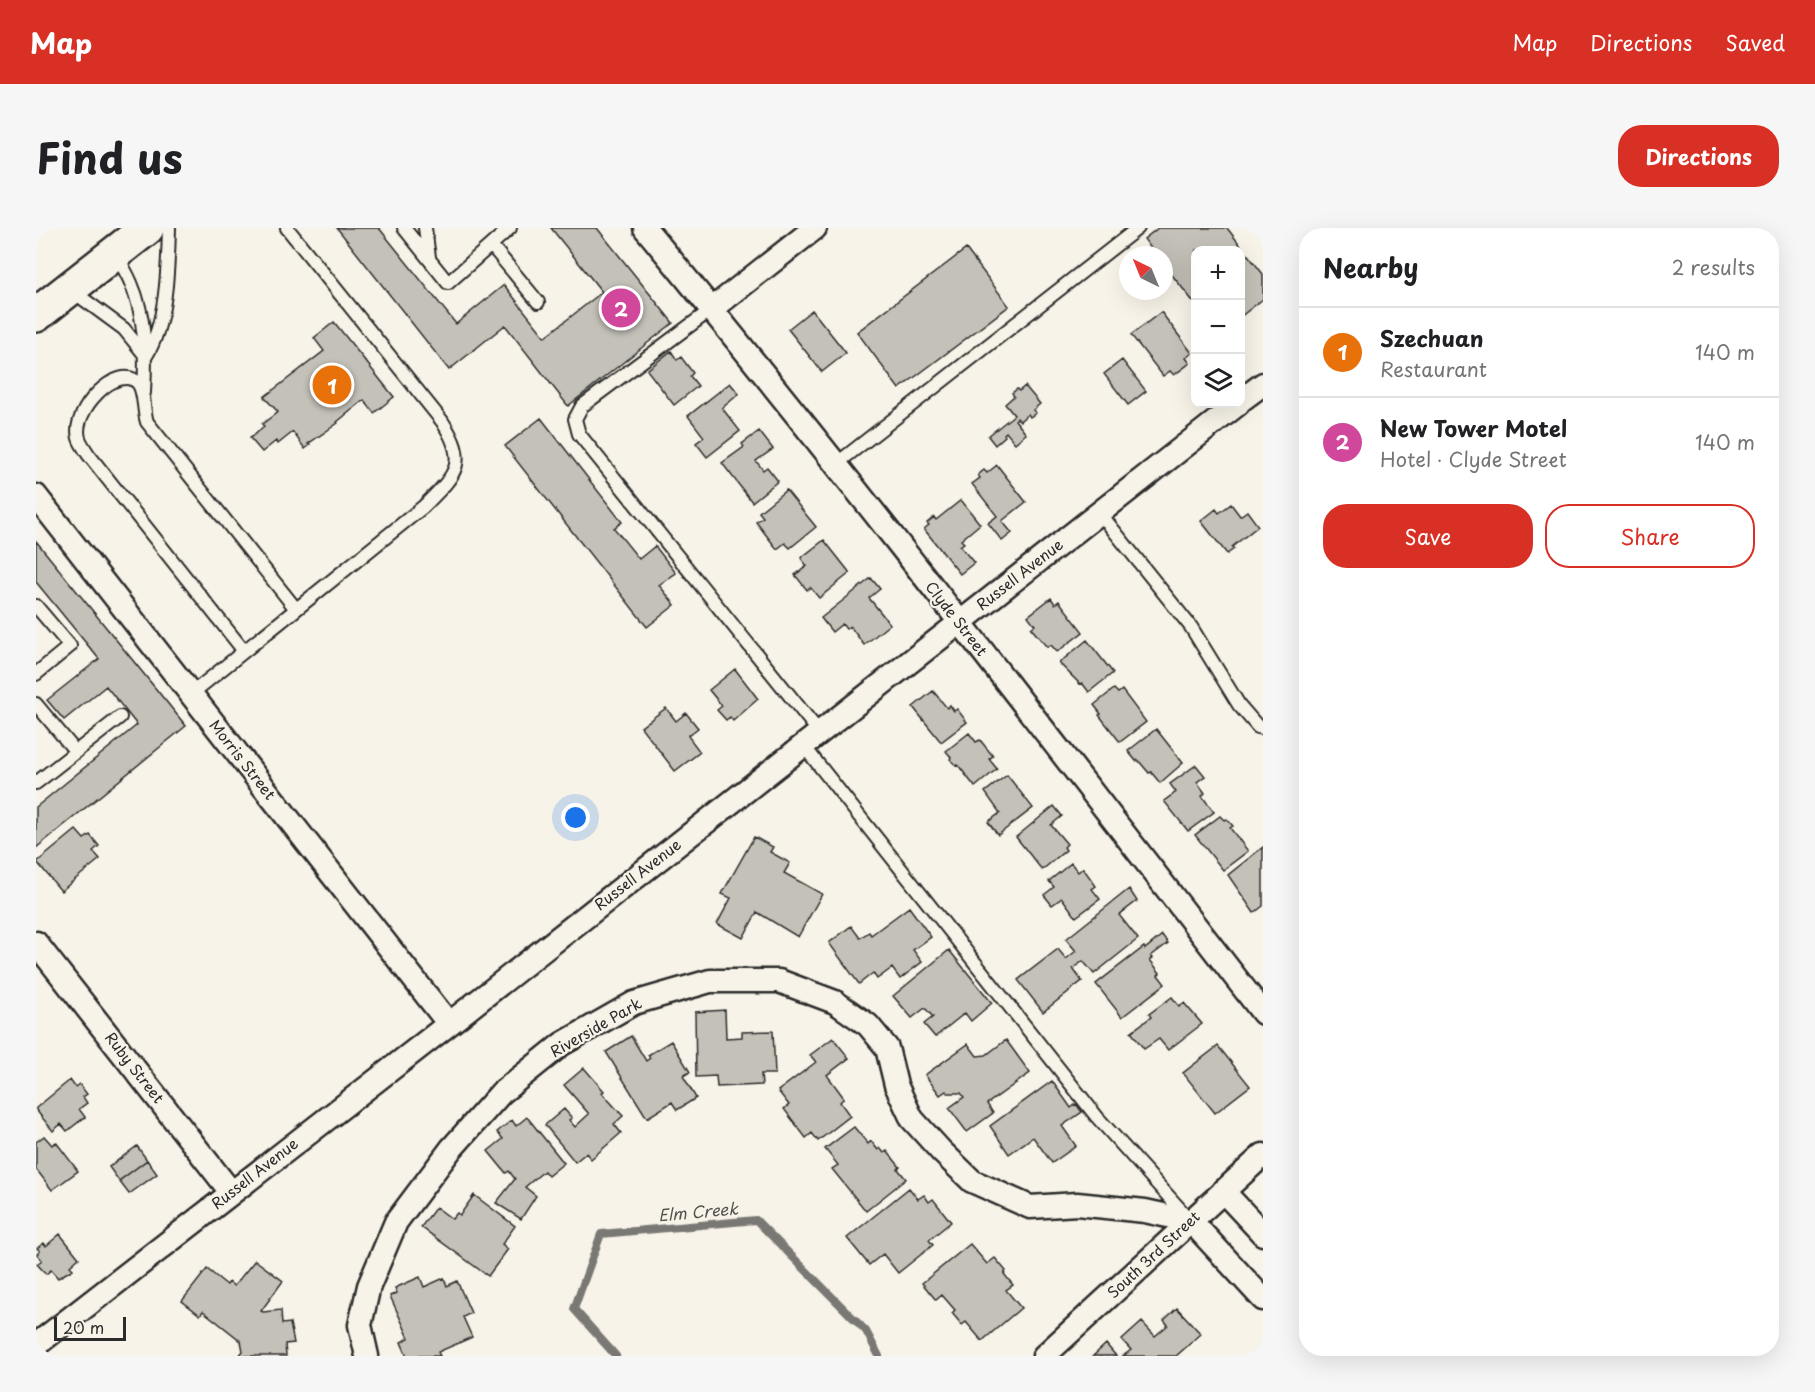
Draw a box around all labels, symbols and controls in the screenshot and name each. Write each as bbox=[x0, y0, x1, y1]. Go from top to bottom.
text: Map bbox=[30, 21, 92, 64]
text: Map bbox=[1512, 26, 1557, 58]
text: Directions bbox=[1590, 26, 1692, 58]
text: Saved bbox=[1725, 26, 1785, 58]
text: Find us bbox=[36, 125, 183, 188]
button: Directions bbox=[1618, 125, 1779, 187]
north arrow bbox=[1119, 246, 1173, 300]
map controls bbox=[1191, 246, 1245, 408]
button: + bbox=[1191, 246, 1245, 300]
text: Nearby bbox=[1323, 248, 1418, 287]
text: 2 results bbox=[1672, 252, 1755, 282]
pin: 2 bbox=[602, 286, 640, 331]
button: − bbox=[1191, 300, 1245, 354]
text: Szechuan bbox=[1380, 321, 1483, 354]
text: 1 bbox=[1338, 337, 1347, 367]
text: 140 m bbox=[1695, 337, 1755, 367]
button: layers bbox=[1191, 354, 1245, 408]
text: Restaurant bbox=[1380, 354, 1487, 384]
pin: 1 bbox=[312, 362, 352, 408]
text: New Tower Motel bbox=[1380, 411, 1567, 444]
text: 2 bbox=[1335, 427, 1350, 457]
text: 140 m bbox=[1695, 427, 1755, 457]
text: Hotel · Clyde Street bbox=[1380, 444, 1567, 474]
button: Save bbox=[1323, 504, 1533, 568]
button: Share bbox=[1545, 504, 1755, 568]
street label: Russell Avenue bbox=[971, 532, 1068, 615]
street label: Clyde Street bbox=[921, 576, 994, 660]
street label: Morris Street bbox=[205, 714, 282, 804]
your location bbox=[561, 803, 590, 832]
street label: Russell Avenue bbox=[589, 832, 686, 915]
street label: Riverside Park bbox=[545, 991, 645, 1062]
street label: Ruby Street bbox=[100, 1027, 170, 1108]
street label: Russell Avenue bbox=[206, 1131, 303, 1214]
water label: Elm Creek bbox=[657, 1195, 740, 1226]
street label: South 3rd Street bbox=[1101, 1205, 1204, 1303]
scale bar bbox=[54, 1314, 126, 1342]
text: 20 m bbox=[63, 1315, 104, 1339]

